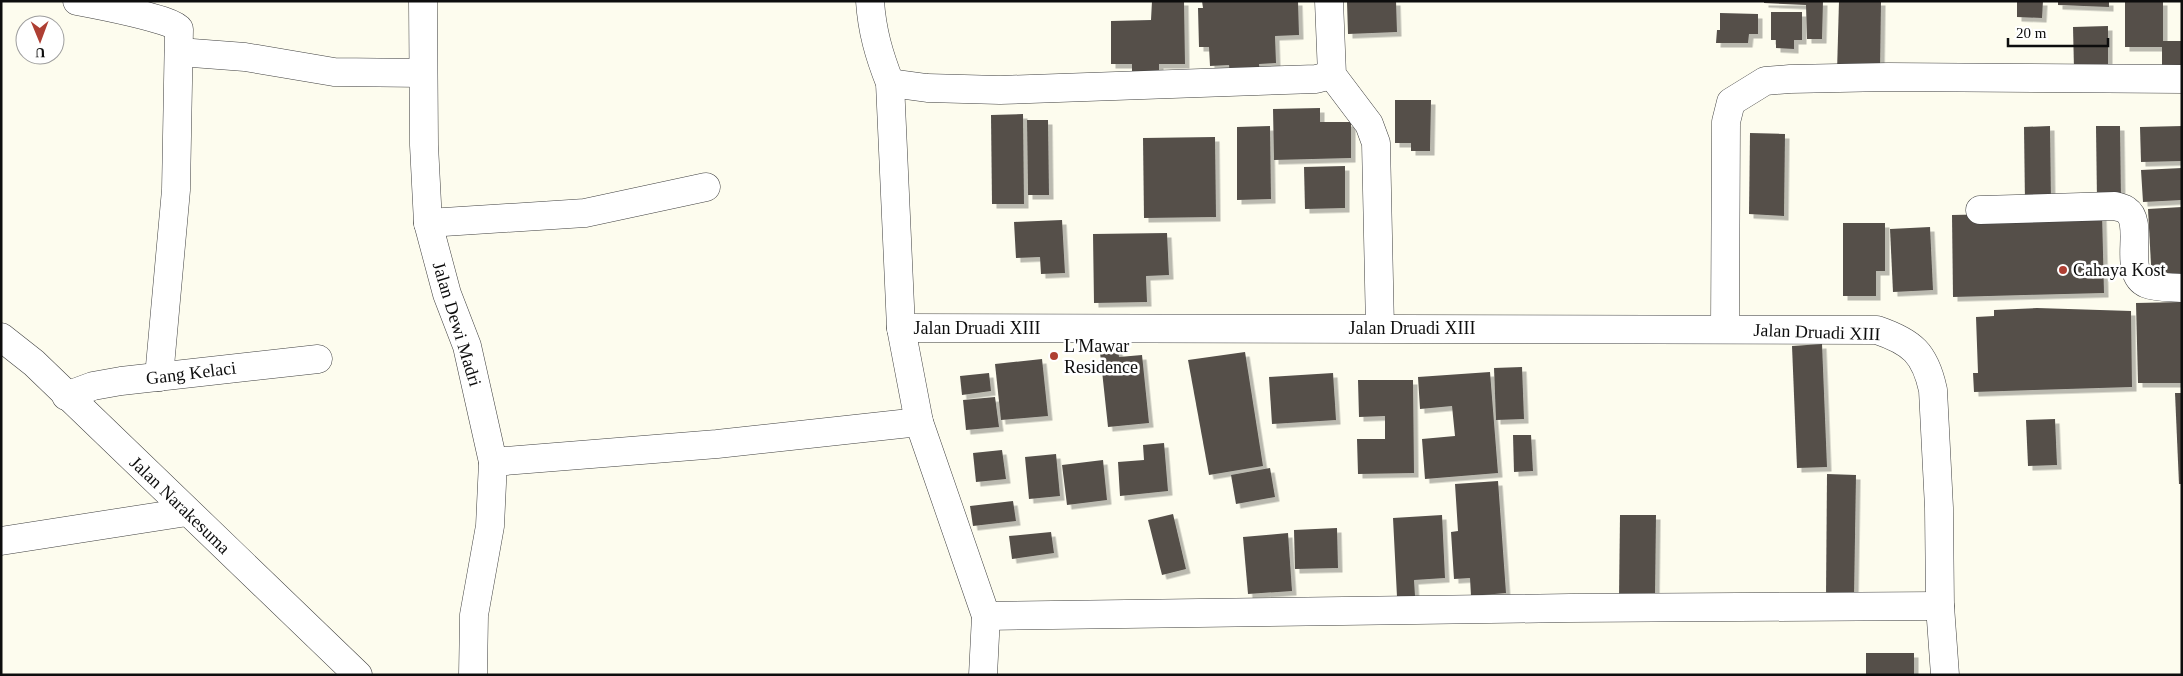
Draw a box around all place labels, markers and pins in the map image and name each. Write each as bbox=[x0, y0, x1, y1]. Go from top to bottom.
place label: Cahaya Kost bbox=[2073, 260, 2165, 280]
marker: Cahaya Kost bbox=[2057, 264, 2069, 276]
place label: L'Mawar Residence bbox=[1064, 336, 1138, 377]
marker: L'Mawar Residence bbox=[1048, 350, 1060, 362]

